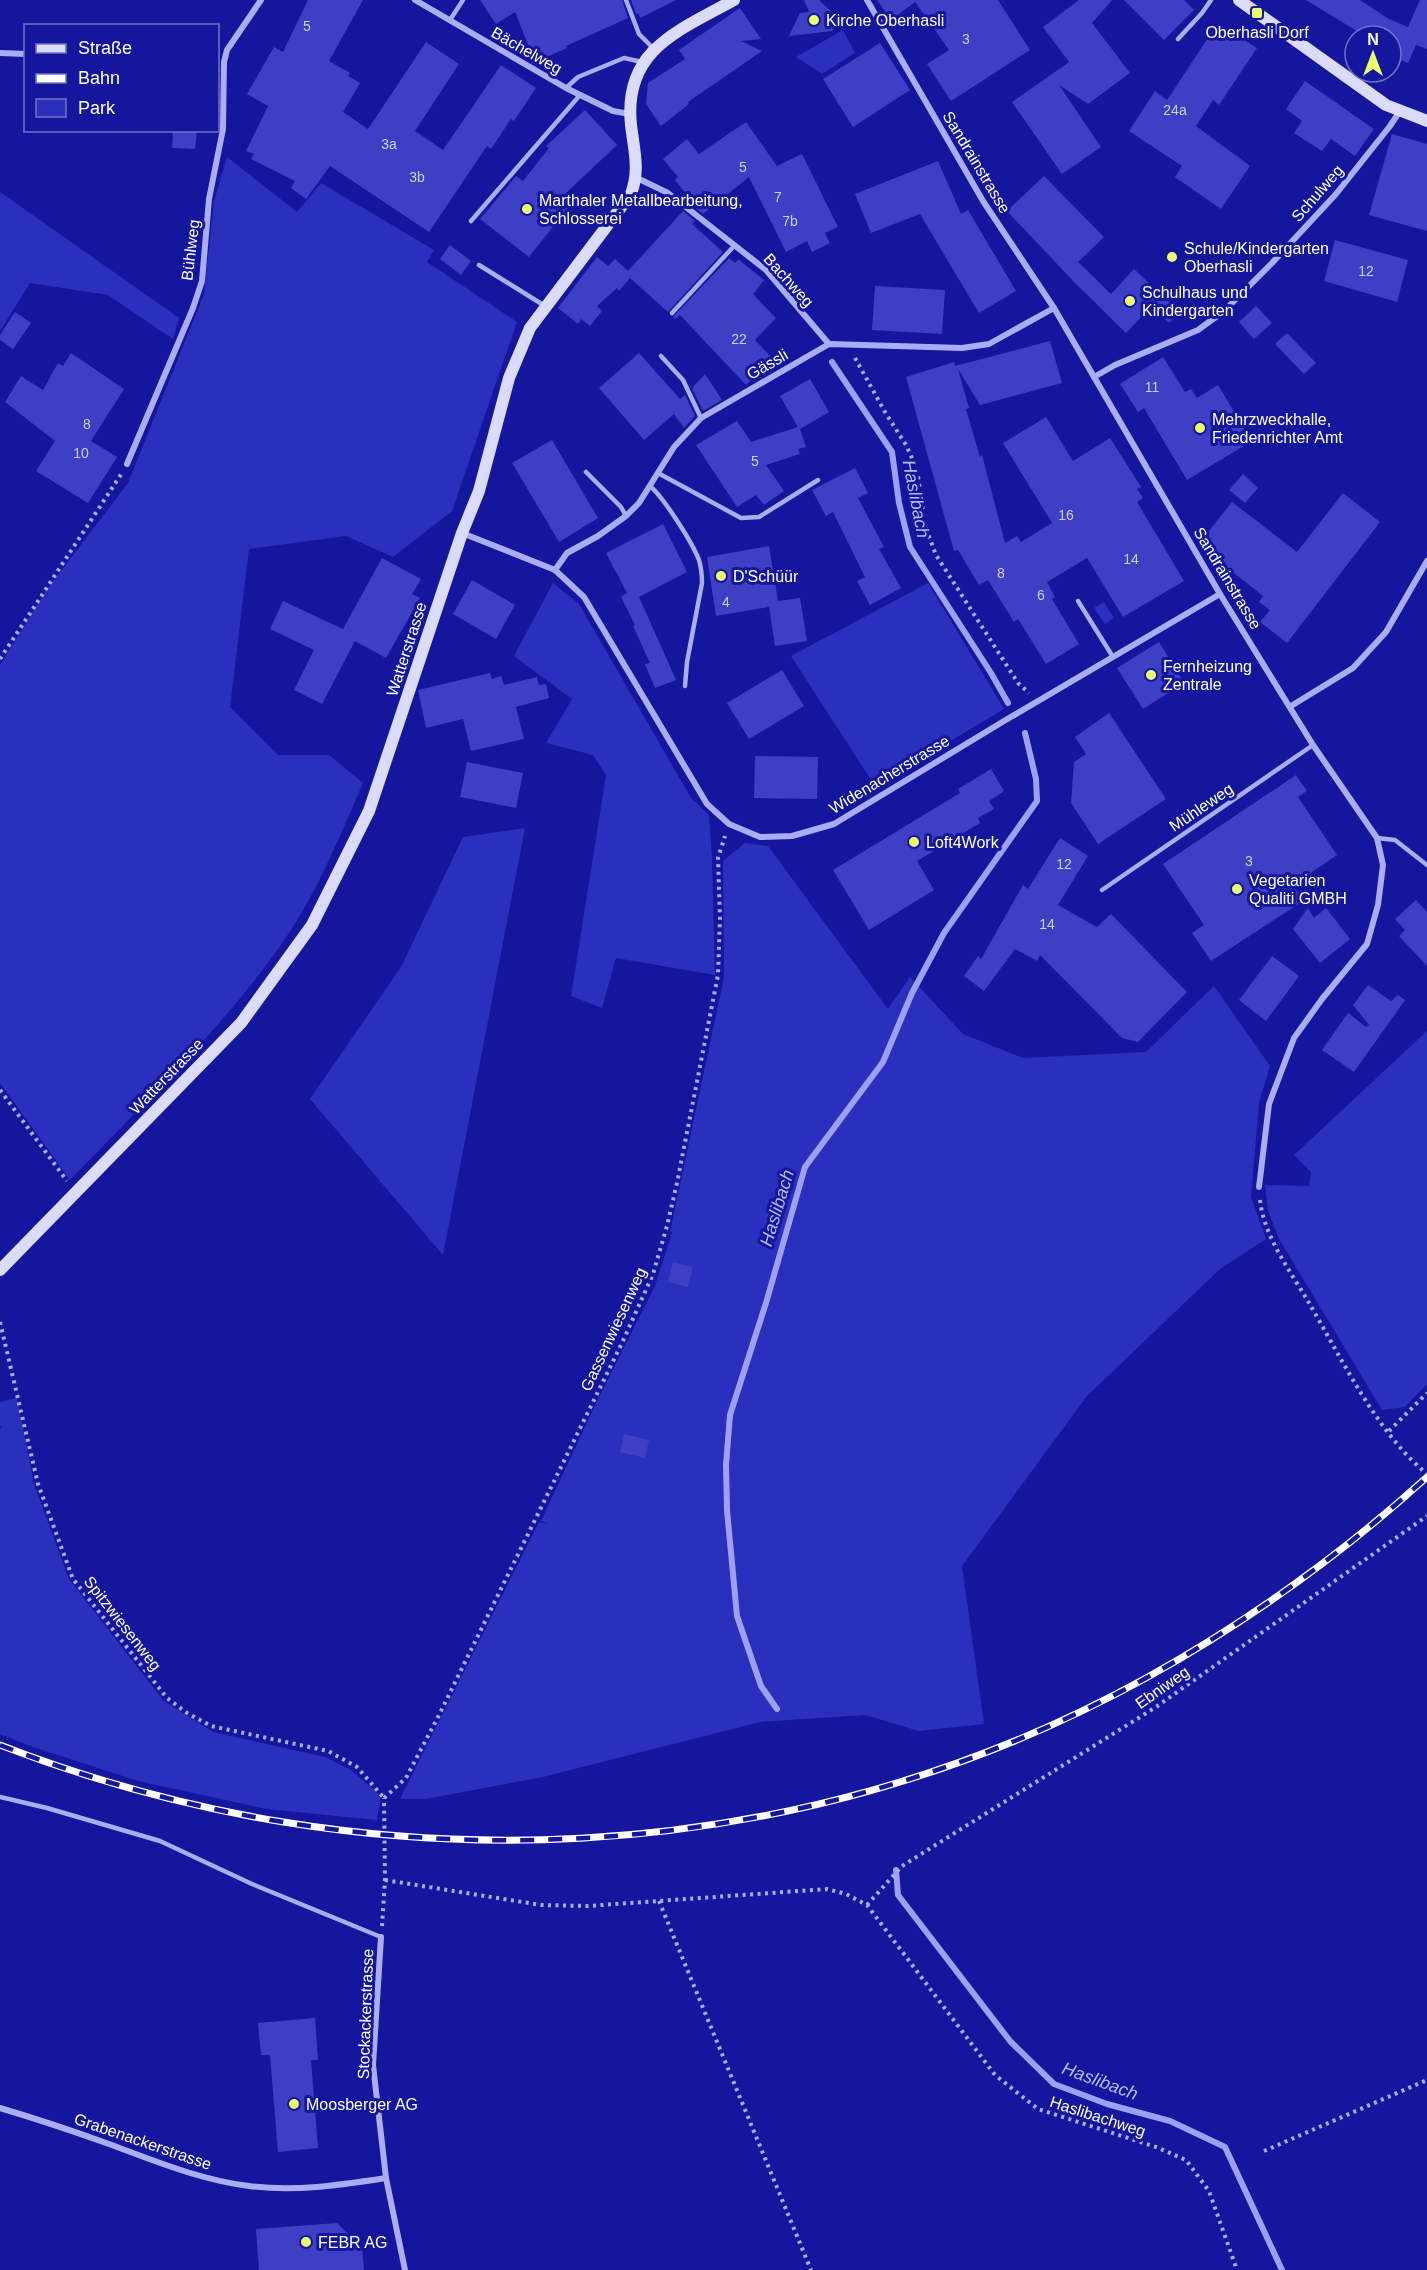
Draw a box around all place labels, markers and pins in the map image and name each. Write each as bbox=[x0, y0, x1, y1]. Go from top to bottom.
marker: Oberhasli Dorf bbox=[1250, 6, 1264, 20]
place label: Kirche Oberhasli bbox=[826, 12, 944, 29]
marker: Kirche Oberhasli bbox=[807, 13, 821, 27]
place label: Oberhasli Dorf bbox=[1205, 24, 1309, 41]
place label: Marthaler Metallbearbeitung, Schlosserei bbox=[539, 192, 743, 227]
marker: Marthaler Metallbearbeitung, Schlosserei bbox=[520, 202, 534, 216]
place label: Schule/Kindergarten Oberhasli bbox=[1184, 240, 1329, 275]
marker: Schule/Kindergarten Oberhasli bbox=[1165, 250, 1179, 264]
place label: Schulhaus und Kindergarten bbox=[1142, 284, 1248, 319]
marker: Schulhaus und Kindergarten bbox=[1123, 294, 1137, 308]
place label: Mehrzweckhalle, Friedenrichter Amt bbox=[1212, 411, 1343, 446]
marker: Mehrzweckhalle, Friedenrichter Amt bbox=[1193, 421, 1207, 435]
place label: D'Schüür bbox=[733, 568, 799, 585]
marker: D'Schüür bbox=[714, 569, 728, 583]
place label: Fernheizung Zentrale bbox=[1163, 658, 1252, 693]
marker: Fernheizung Zentrale bbox=[1144, 668, 1158, 682]
place label: Loft4Work bbox=[926, 834, 1000, 851]
marker: Loft4Work bbox=[907, 835, 921, 849]
place label: Vegetarien Qualiti GMBH bbox=[1249, 872, 1347, 907]
marker: Vegetarien Qualiti GMBH bbox=[1230, 882, 1244, 896]
place label: Moosberger AG bbox=[306, 2096, 418, 2113]
marker: Moosberger AG bbox=[287, 2097, 301, 2111]
place label: FEBR AG bbox=[318, 2234, 387, 2251]
marker: FEBR AG bbox=[299, 2235, 313, 2249]

